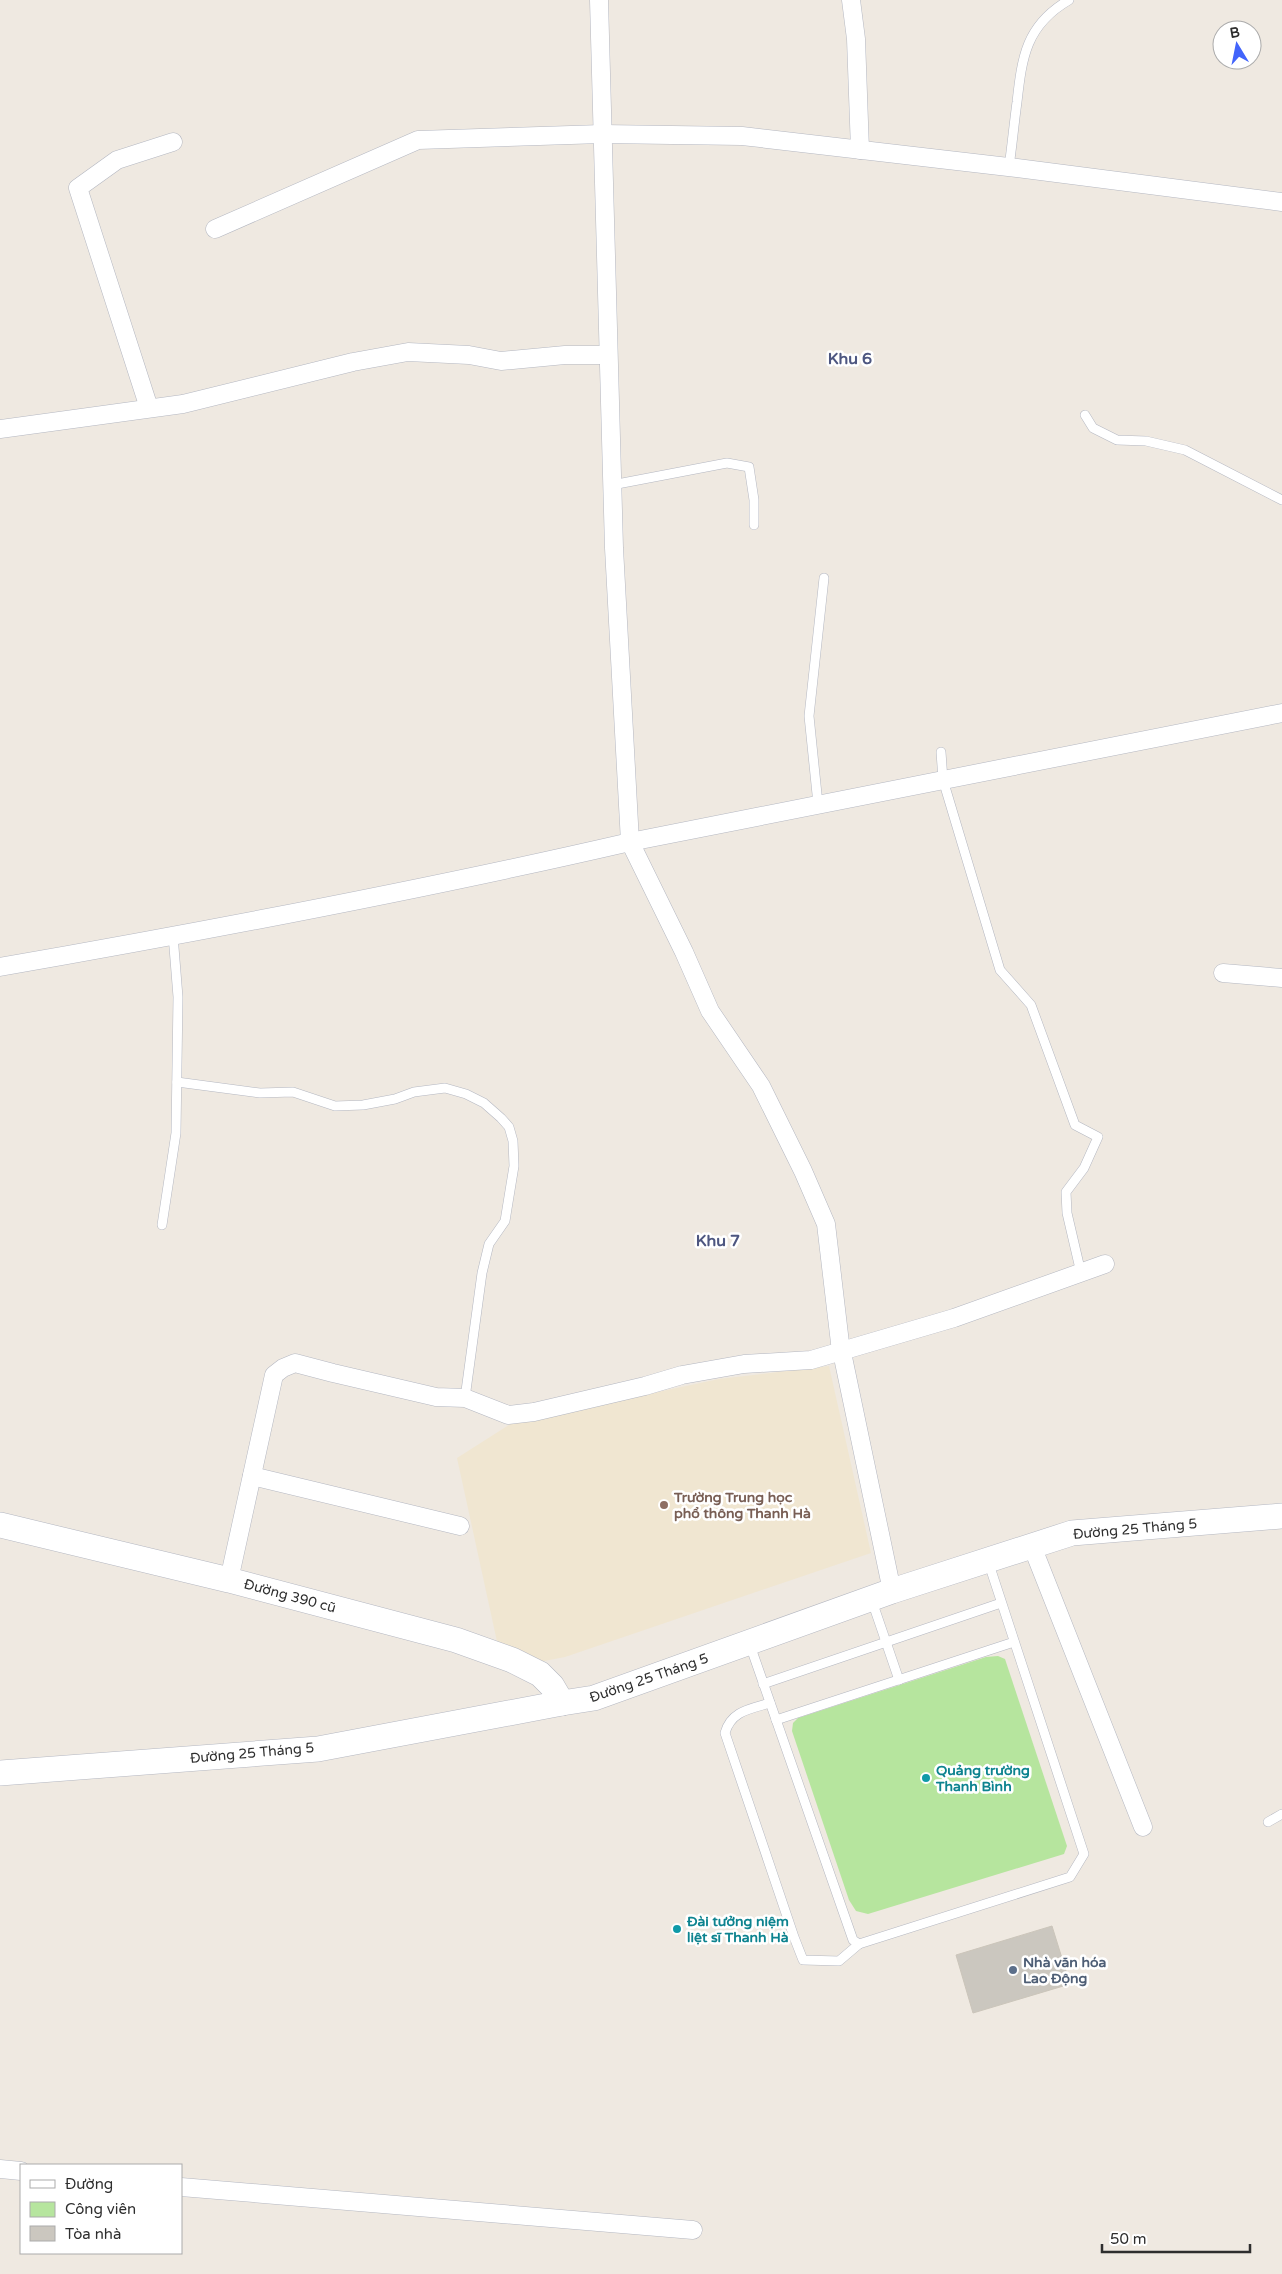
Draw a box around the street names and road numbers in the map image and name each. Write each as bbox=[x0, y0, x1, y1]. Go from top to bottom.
street label: Đường 25 Tháng 5 bbox=[1072, 1515, 1198, 1543]
street label: Đường 390 cũ bbox=[242, 1576, 338, 1616]
street label: Đường 25 Tháng 5 bbox=[587, 1650, 711, 1706]
street label: Đường 25 Tháng 5 bbox=[189, 1739, 315, 1767]

